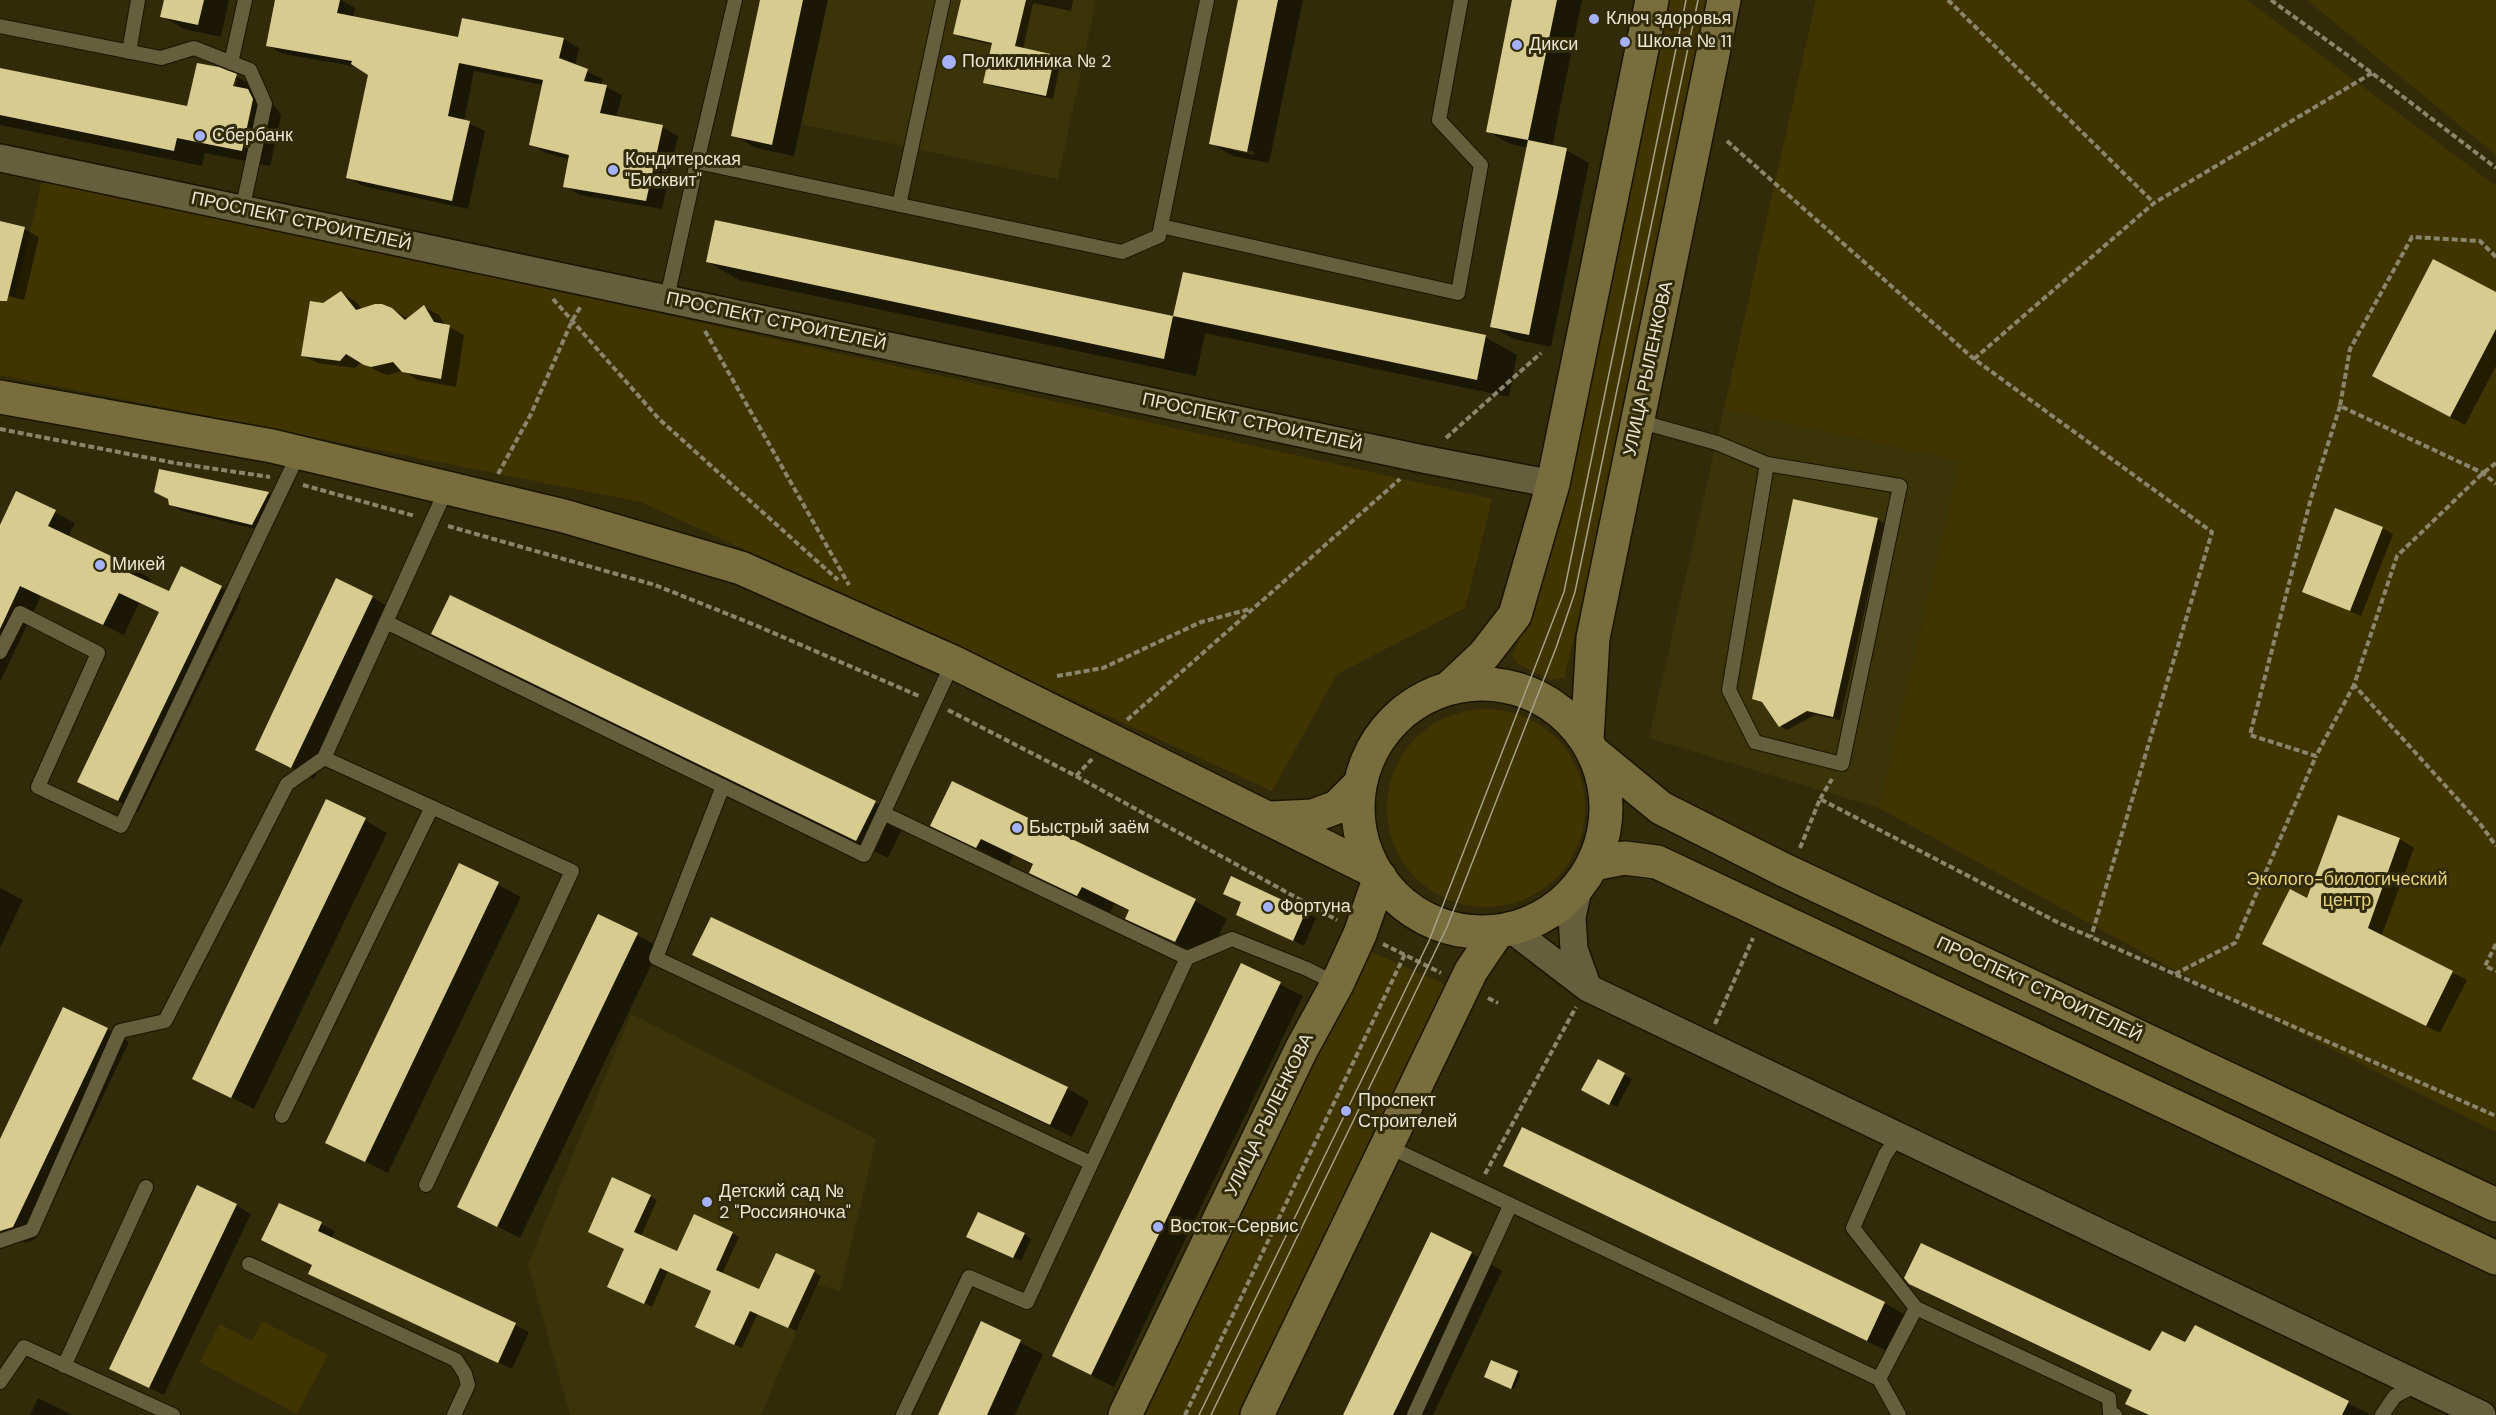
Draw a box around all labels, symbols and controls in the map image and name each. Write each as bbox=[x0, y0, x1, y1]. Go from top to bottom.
place label: Ключ здоровья bbox=[1606, 8, 1731, 30]
marker: Ключ здоровья bbox=[1587, 12, 1601, 26]
place label: Школа № 11 bbox=[1637, 31, 1732, 53]
place label: Дикси bbox=[1529, 34, 1578, 56]
marker: Школа № 11 bbox=[1618, 35, 1632, 49]
marker: Дикси bbox=[1510, 38, 1524, 52]
place label: Поликлиника № 2 bbox=[962, 51, 1111, 73]
marker: Поликлиника № 2 bbox=[940, 53, 958, 71]
place label: Сбербанк bbox=[212, 125, 293, 147]
marker: Сбербанк bbox=[193, 129, 207, 143]
place label: Кондитерская "Бисквит" bbox=[625, 149, 741, 192]
marker: Кондитерская "Бисквит" bbox=[606, 163, 620, 177]
street label: ПРОСПЕКТ СТРОИТЕЛЕЙ bbox=[189, 188, 413, 256]
street label: УЛИЦА РЫЛЕНКОВА bbox=[1620, 280, 1678, 458]
street label: ПРОСПЕКТ СТРОИТЕЛЕЙ bbox=[664, 288, 888, 356]
street label: ПРОСПЕКТ СТРОИТЕЛЕЙ bbox=[1140, 389, 1364, 457]
place label: Микей bbox=[112, 554, 165, 576]
marker: Микей bbox=[93, 558, 107, 572]
place label: Быстрый заём bbox=[1029, 817, 1149, 839]
marker: Быстрый заём bbox=[1010, 821, 1024, 835]
park label: Эколого-биологический центр bbox=[2247, 869, 2447, 912]
place label: Фортуна bbox=[1280, 896, 1351, 918]
marker: Фортуна bbox=[1261, 900, 1275, 914]
street label: ПРОСПЕКТ СТРОИТЕЛЕЙ bbox=[1933, 933, 2145, 1047]
street label: УЛИЦА РЫЛЕНКОВА bbox=[1221, 1030, 1319, 1200]
place label: Проспект Строителей bbox=[1358, 1090, 1457, 1132]
marker: Проспект Строителей bbox=[1339, 1104, 1353, 1118]
place label: Детский сад № 2 "Россияночка" bbox=[719, 1181, 851, 1224]
marker: Детский сад № 2 "Россияночка" bbox=[700, 1195, 714, 1209]
place label: Восток-Сервис bbox=[1170, 1216, 1298, 1238]
marker: Восток-Сервис bbox=[1151, 1220, 1165, 1234]

